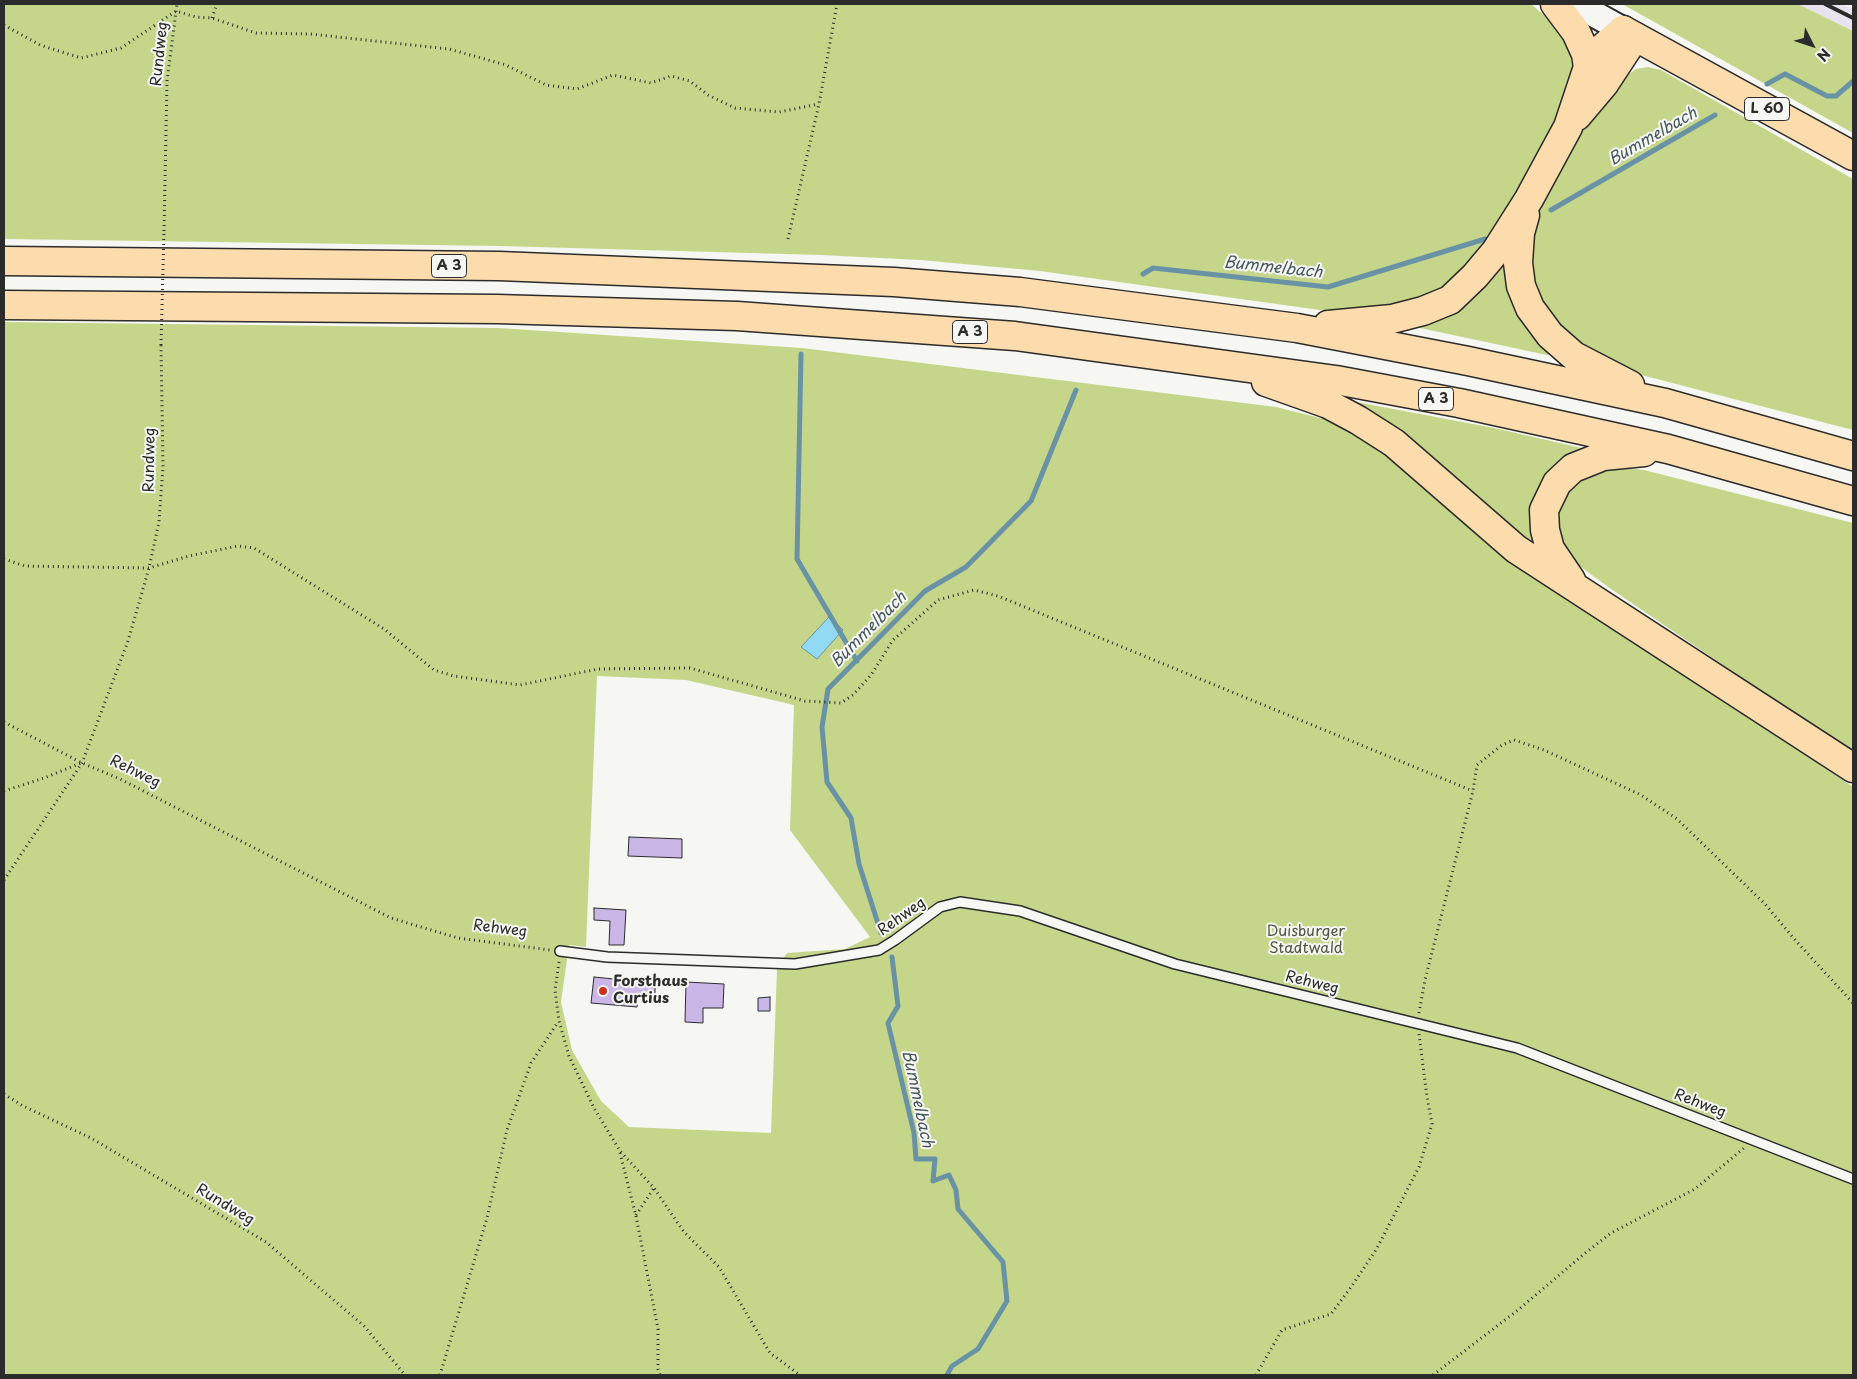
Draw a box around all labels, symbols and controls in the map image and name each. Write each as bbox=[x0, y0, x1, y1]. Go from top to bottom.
north arrow bbox=[1787, 20, 1837, 70]
street label: Rundweg bbox=[148, 21, 172, 87]
text: N bbox=[1812, 44, 1835, 66]
road number: L 60 bbox=[1744, 98, 1790, 120]
water label: Bummelbach bbox=[1605, 104, 1701, 170]
water label: Bummelbach bbox=[1223, 253, 1323, 283]
road number: A 3 bbox=[432, 255, 466, 278]
road number: A 3 bbox=[952, 321, 988, 344]
road number: A 3 bbox=[1418, 388, 1454, 410]
street label: Rundweg bbox=[140, 427, 160, 493]
water label: Bummelbach bbox=[827, 588, 911, 672]
street label: Rehweg bbox=[107, 752, 163, 792]
street label: Rehweg bbox=[875, 894, 929, 940]
street label: Rehweg bbox=[472, 917, 528, 941]
park label: Duisburger Stadtwald bbox=[1267, 923, 1345, 958]
street label: Rehweg bbox=[1283, 968, 1341, 998]
place label: Forsthaus Curtius bbox=[613, 973, 688, 1008]
marker: Forsthaus Curtius bbox=[597, 985, 609, 997]
water label: Bummelbach bbox=[897, 1049, 937, 1149]
street label: Rehweg bbox=[1671, 1086, 1729, 1122]
street label: Rundweg bbox=[193, 1181, 257, 1229]

